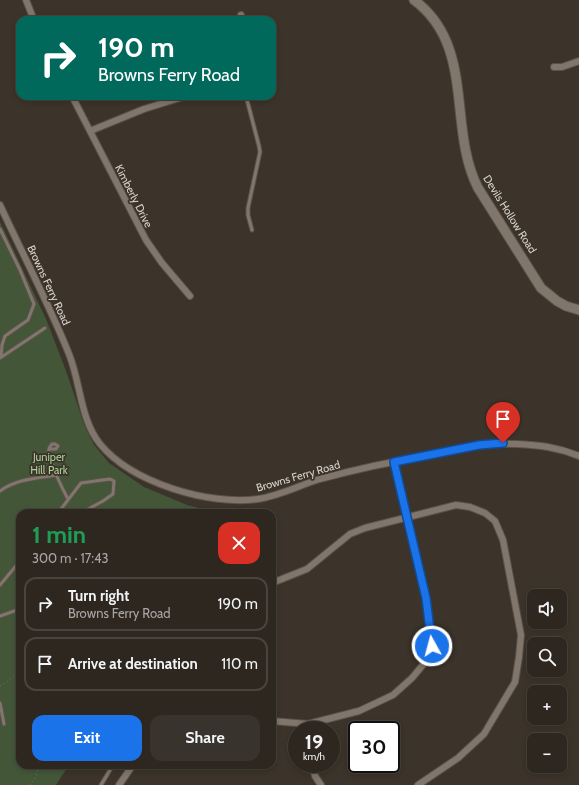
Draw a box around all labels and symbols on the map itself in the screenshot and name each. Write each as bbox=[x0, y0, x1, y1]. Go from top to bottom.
street label: Kimberly Drive bbox=[112, 162, 156, 230]
street label: Devils Hollow Road bbox=[480, 172, 540, 256]
street label: Browns Ferry Road bbox=[24, 243, 74, 327]
pin bbox=[486, 402, 520, 443]
park label: Juniper Hill Park bbox=[30, 450, 68, 477]
street label: Browns Ferry Road bbox=[254, 457, 342, 495]
position arrow bbox=[411, 625, 453, 667]
speed limit sign: 30 bbox=[348, 721, 400, 773]

